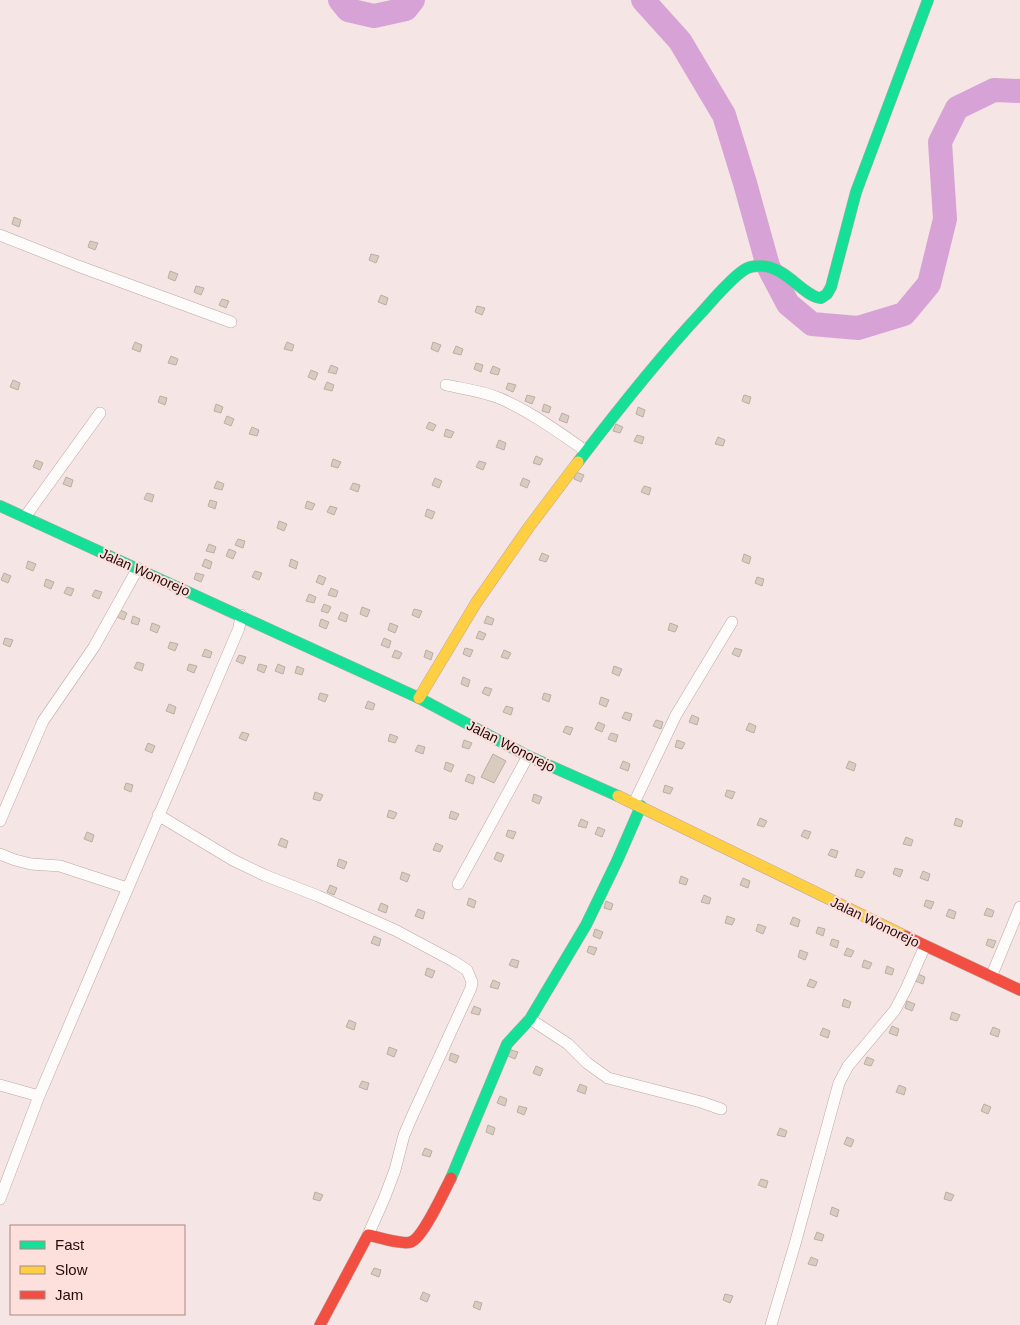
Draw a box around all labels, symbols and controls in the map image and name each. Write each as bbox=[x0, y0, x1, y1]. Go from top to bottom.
street label: Jalan Wonorejo bbox=[97, 545, 193, 599]
street label: Jalan Wonorejo bbox=[464, 717, 558, 775]
street label: Jalan Wonorejo bbox=[828, 894, 922, 951]
legend bbox=[10, 1225, 185, 1315]
text: Fast bbox=[55, 1236, 85, 1253]
text: Slow bbox=[55, 1261, 88, 1278]
text: Jam bbox=[55, 1286, 83, 1303]

